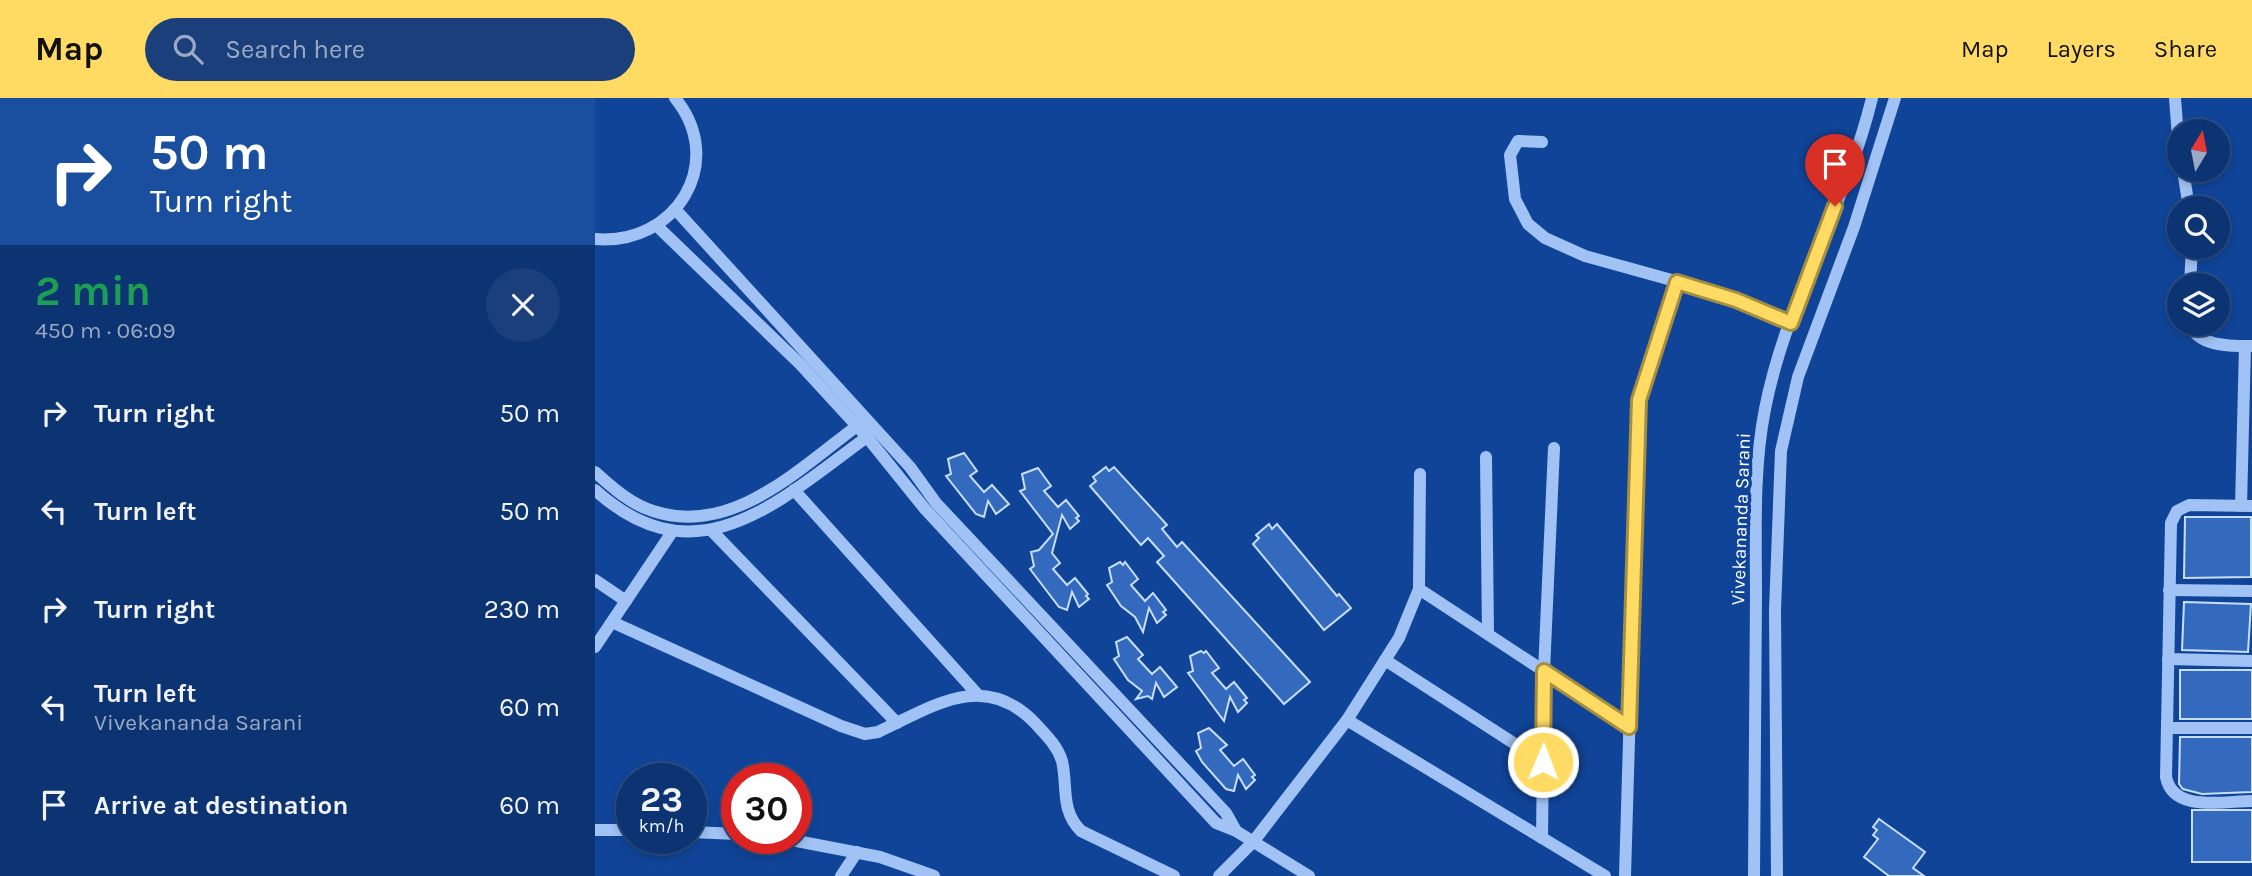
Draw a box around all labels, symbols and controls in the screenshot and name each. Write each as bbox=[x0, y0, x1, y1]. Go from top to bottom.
search box bbox=[145, 18, 635, 81]
text: Map bbox=[35, 30, 103, 68]
icon: search bbox=[169, 30, 207, 68]
text: Search here bbox=[225, 34, 365, 65]
text: Map bbox=[1961, 35, 2009, 63]
text: Layers bbox=[2047, 35, 2116, 63]
text: Share bbox=[2154, 35, 2217, 63]
north arrow bbox=[2167, 119, 2229, 182]
map controls bbox=[2167, 119, 2230, 336]
text: 50 m bbox=[150, 124, 268, 181]
icon: right bbox=[35, 126, 126, 217]
pin bbox=[1805, 134, 1865, 206]
icon: arrive bbox=[1816, 145, 1854, 183]
text: Turn right bbox=[150, 183, 292, 220]
button: search bbox=[2167, 196, 2230, 259]
text: 2 min bbox=[35, 266, 151, 316]
button: close bbox=[486, 268, 560, 342]
button: layers bbox=[2167, 273, 2230, 336]
text: 450 m · 06:09 bbox=[35, 317, 176, 344]
icon: right bbox=[35, 394, 73, 432]
text: Turn right bbox=[94, 398, 215, 429]
text: 50 m bbox=[499, 398, 560, 429]
street label: Vivekananda Sarani bbox=[1727, 432, 1755, 606]
icon: left bbox=[35, 492, 73, 530]
text: Turn left bbox=[94, 496, 196, 527]
text: 50 m bbox=[499, 496, 560, 527]
icon: right bbox=[35, 590, 73, 628]
text: Turn right bbox=[94, 594, 215, 625]
text: 230 m bbox=[484, 594, 560, 625]
text: Turn left bbox=[94, 678, 196, 709]
icon: left bbox=[35, 688, 73, 726]
text: 60 m bbox=[499, 692, 560, 723]
text: Vivekananda Sarani bbox=[94, 709, 303, 736]
position arrow bbox=[1506, 725, 1580, 799]
speed limit sign: 30 bbox=[721, 763, 812, 854]
text: 23 bbox=[640, 779, 683, 820]
icon: arrive bbox=[35, 786, 73, 824]
text: Arrive at destination bbox=[94, 790, 348, 821]
text: 60 m bbox=[499, 790, 560, 821]
text: km/h bbox=[639, 815, 684, 837]

